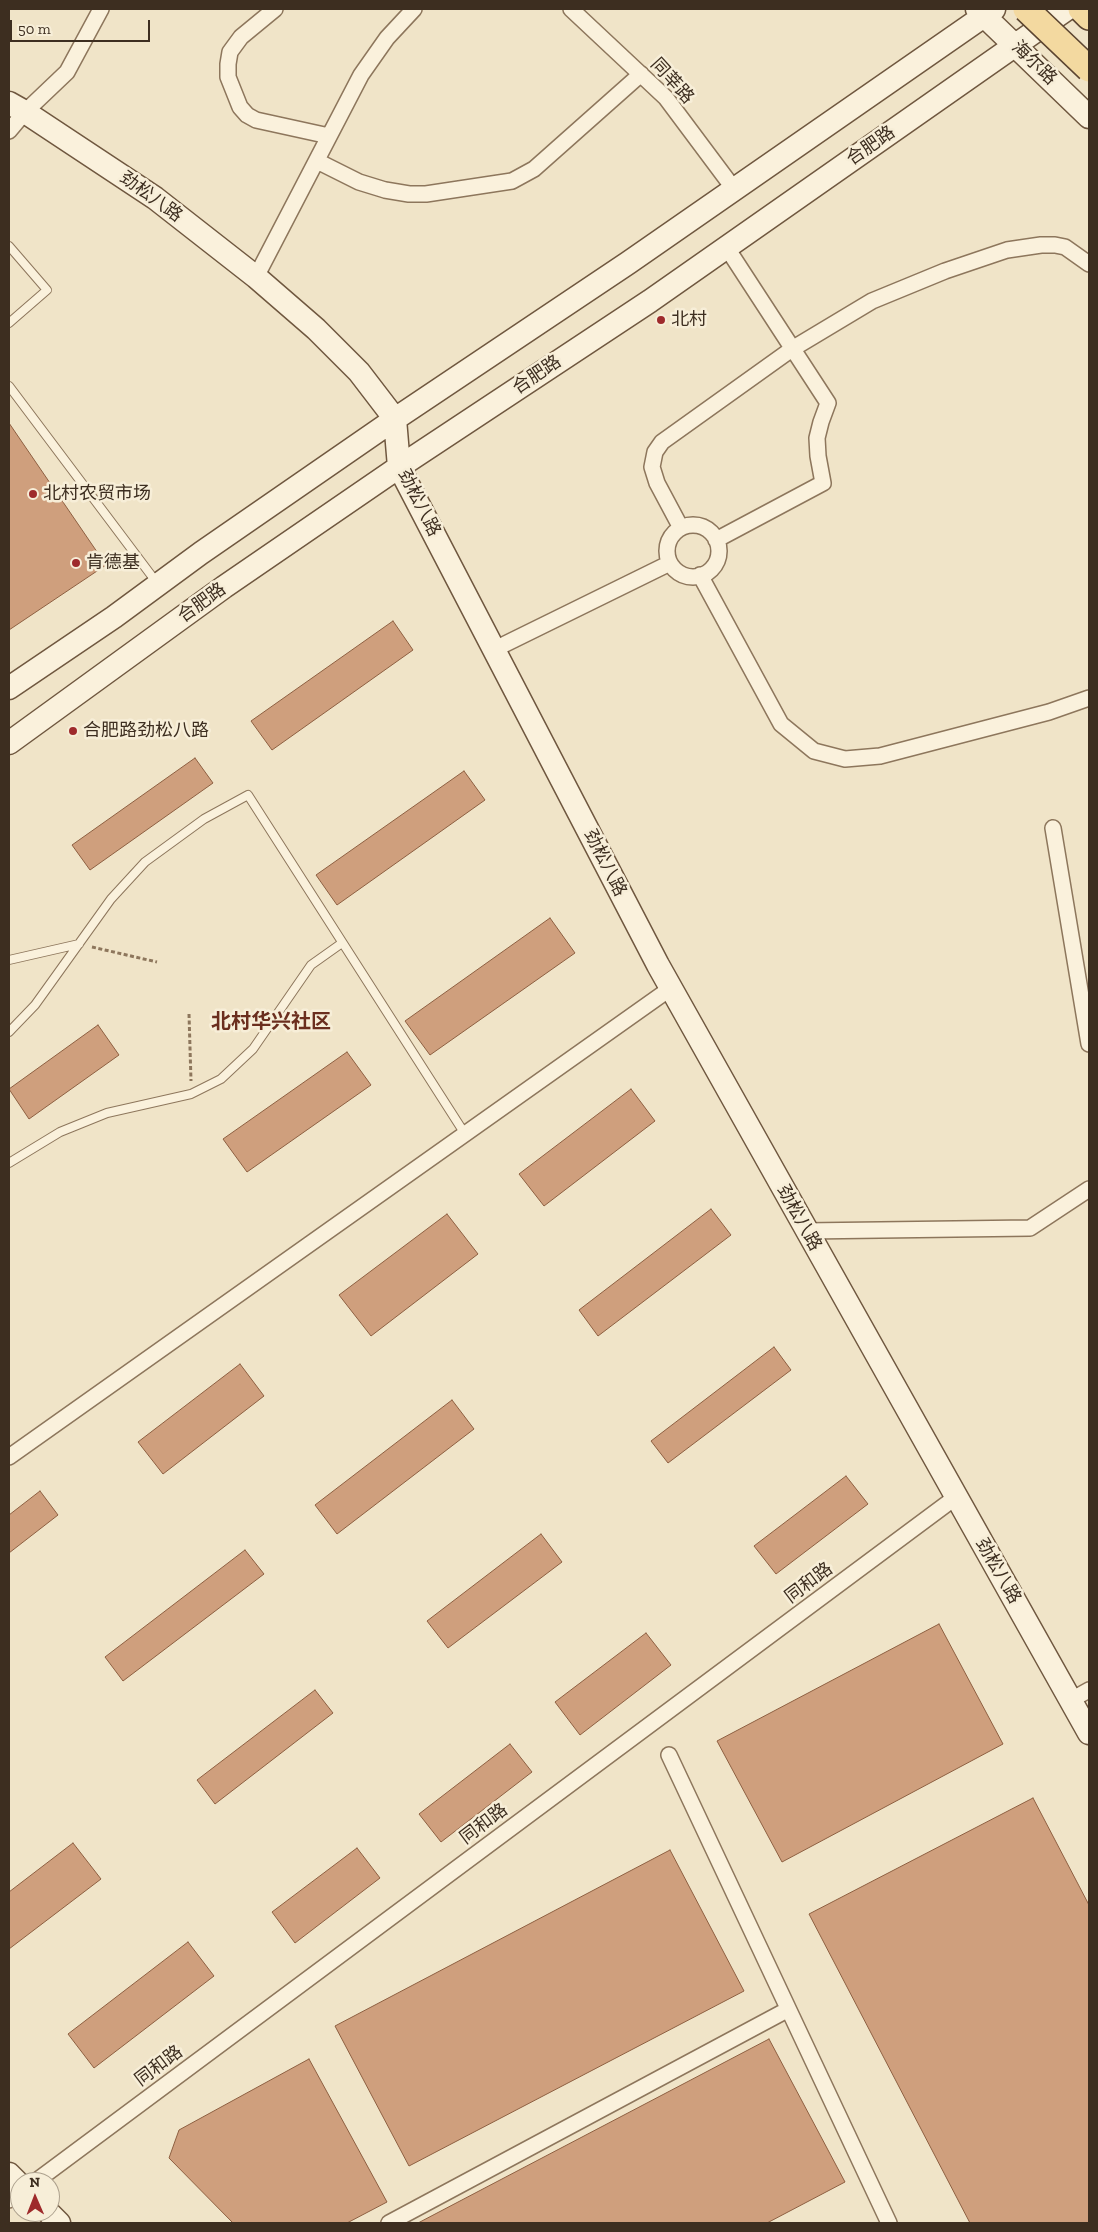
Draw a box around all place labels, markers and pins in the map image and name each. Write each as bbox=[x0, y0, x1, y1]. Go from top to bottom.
place label: 北村 bbox=[671, 309, 707, 331]
marker: 北村 bbox=[655, 314, 667, 326]
place label: 北村农贸市场 bbox=[43, 483, 151, 505]
marker: 北村农贸市场 bbox=[27, 488, 39, 500]
place label: 肯德基 bbox=[86, 552, 140, 574]
marker: 肯德基 bbox=[70, 557, 82, 569]
place label: 合肥路劲松八路 bbox=[83, 720, 209, 742]
marker: 合肥路劲松八路 bbox=[67, 725, 79, 737]

